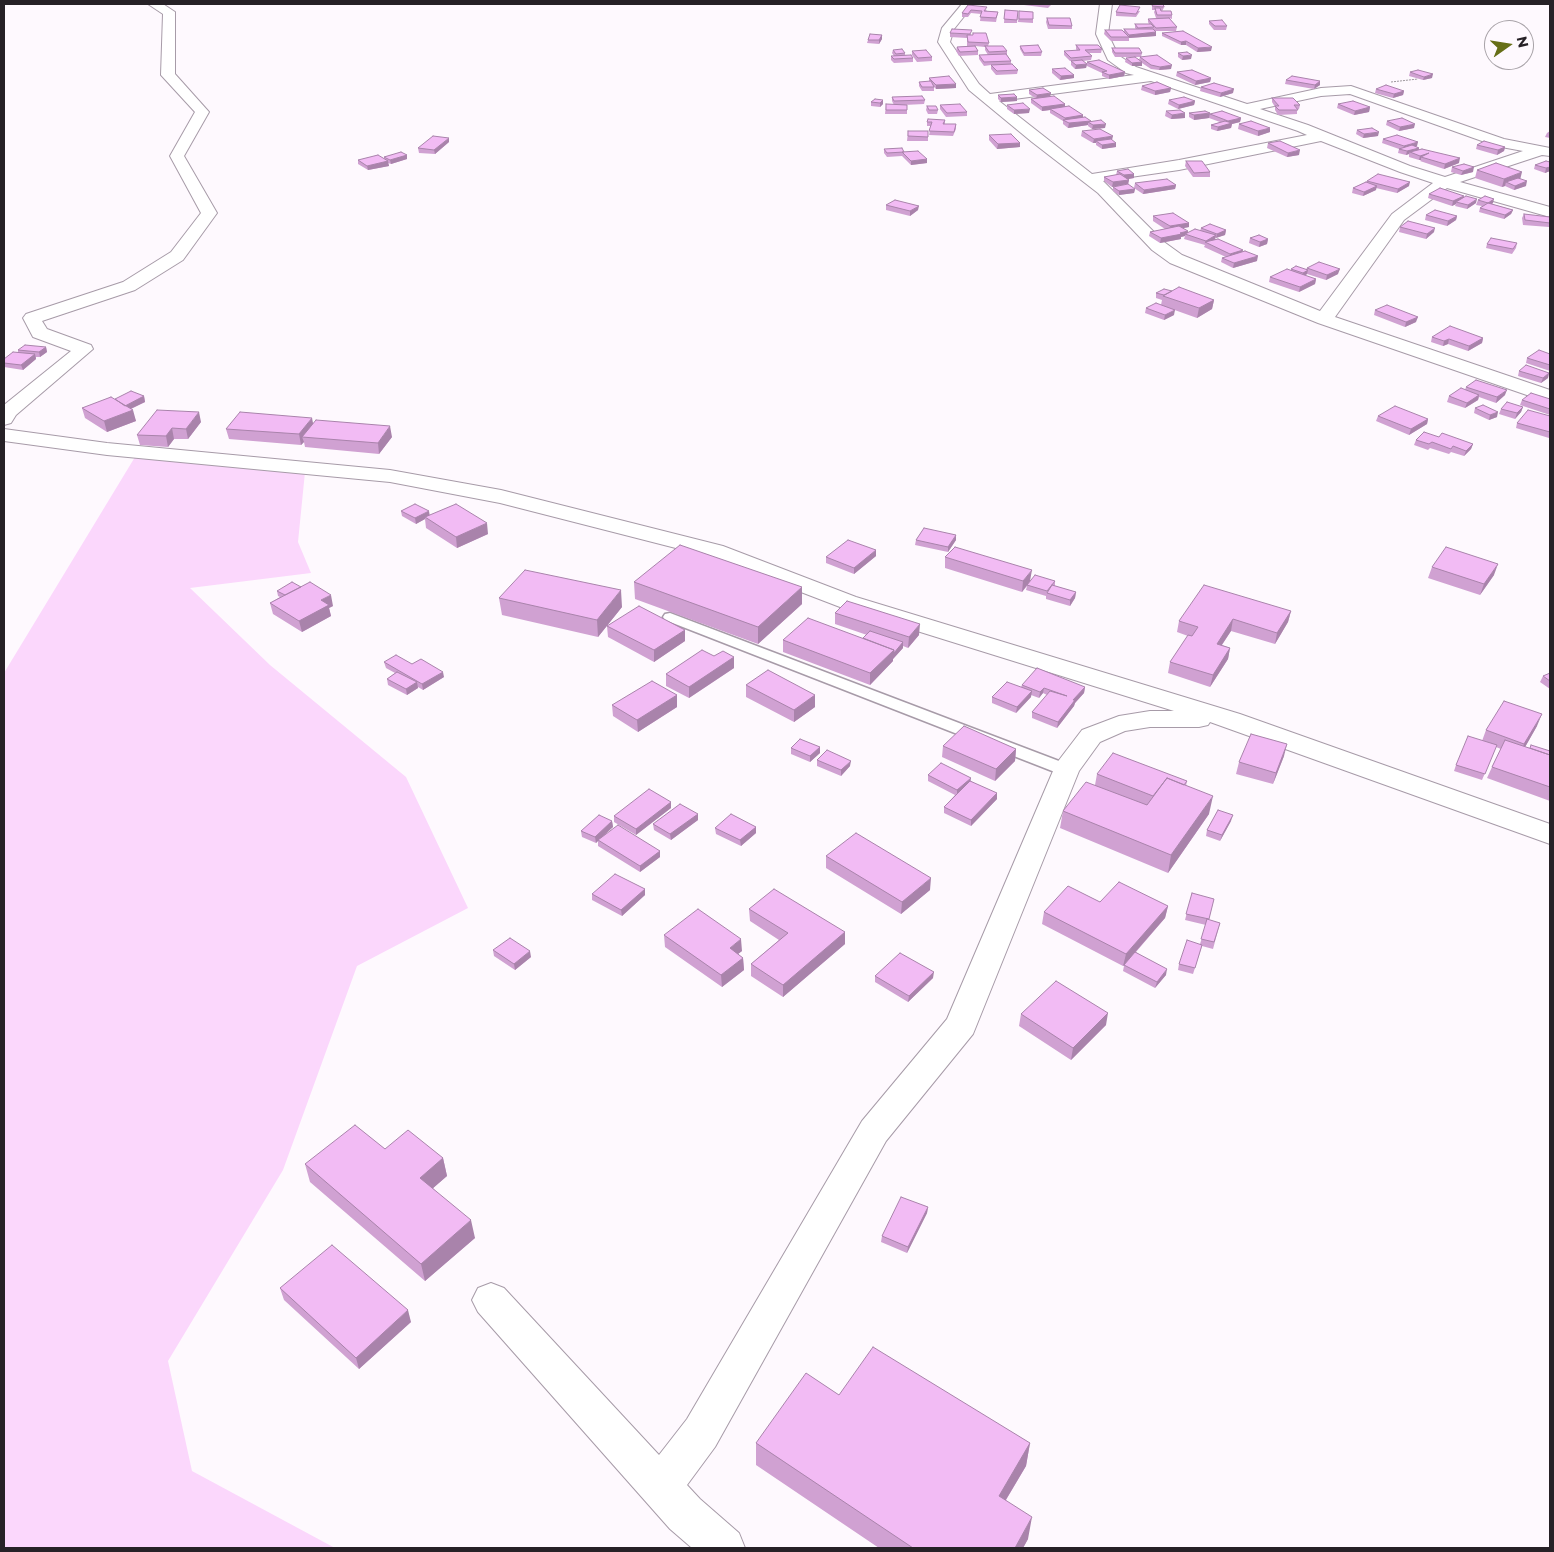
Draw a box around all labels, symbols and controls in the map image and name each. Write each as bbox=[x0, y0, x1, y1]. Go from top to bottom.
north arrow bbox=[1484, 20, 1534, 70]
text: N bbox=[1513, 34, 1533, 49]

